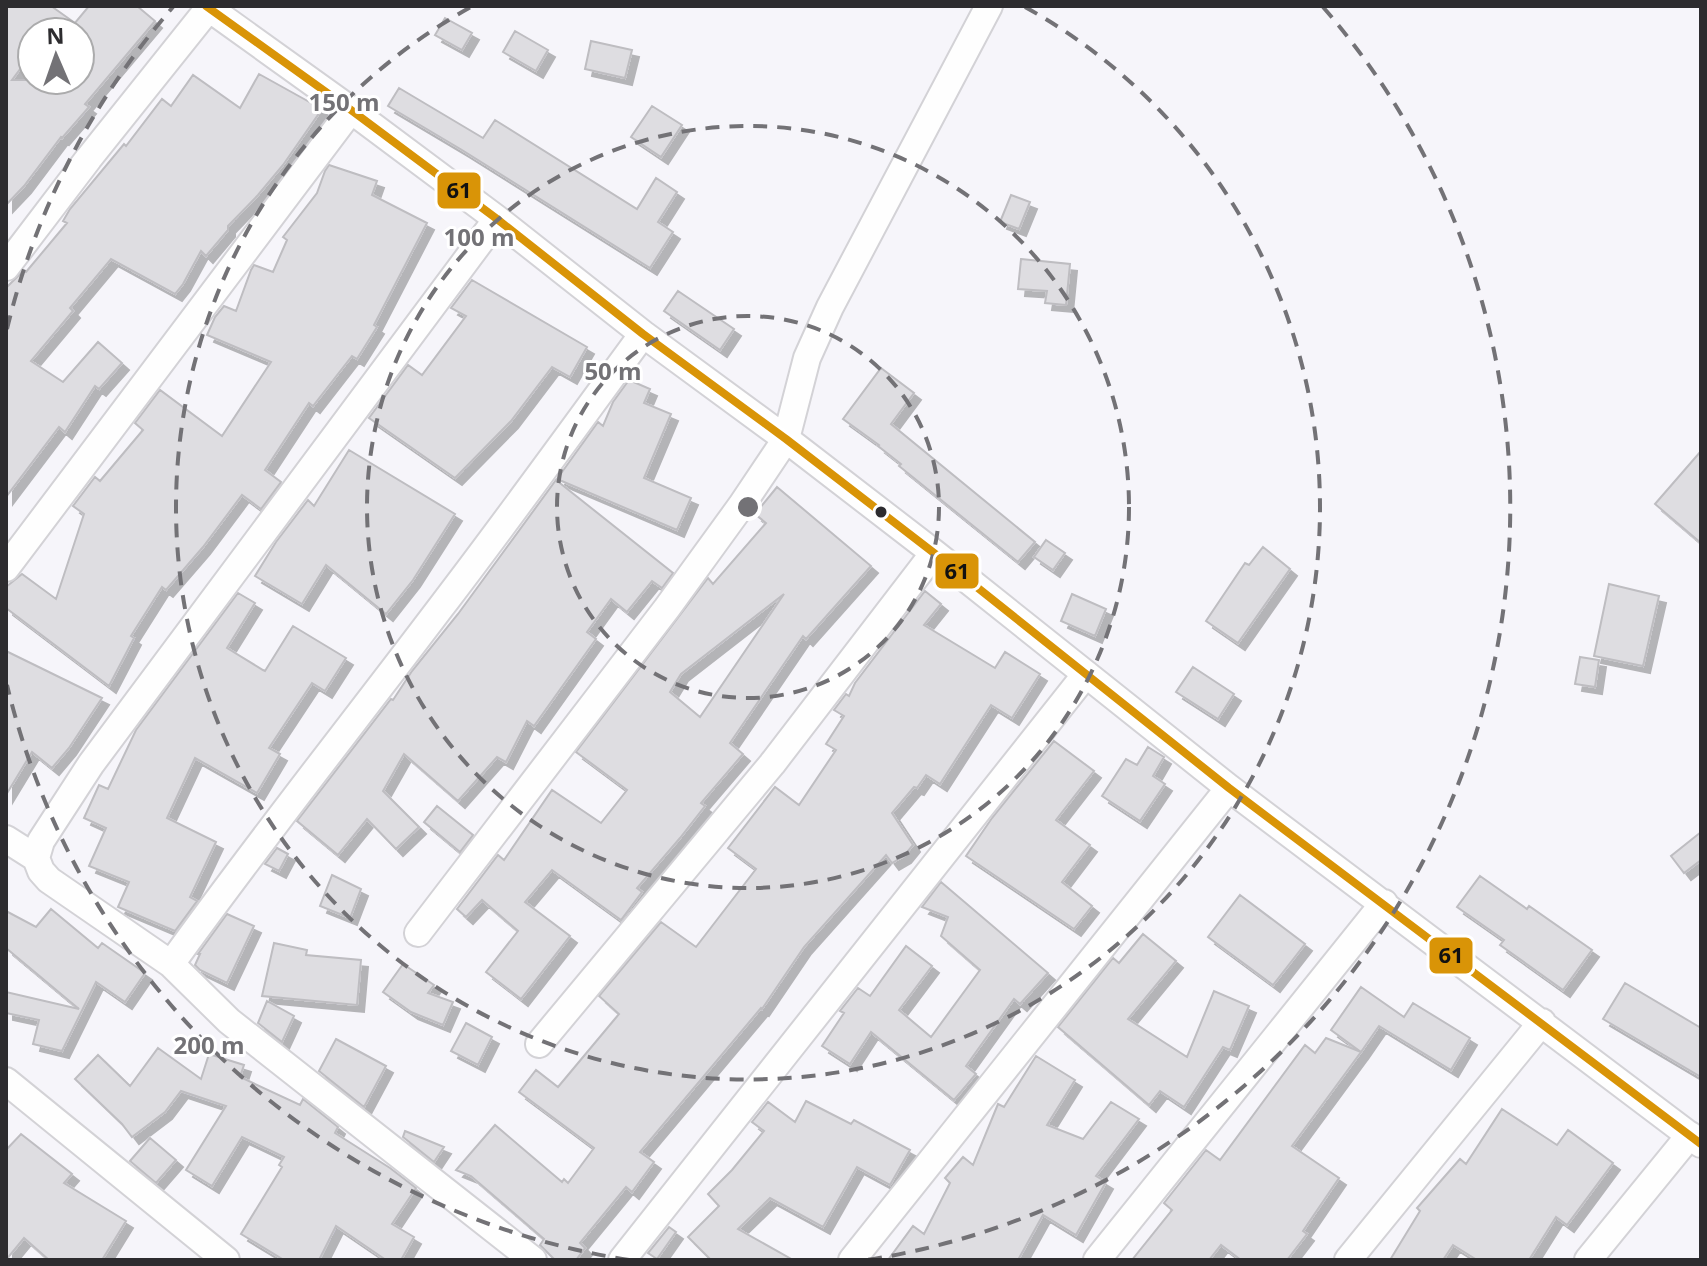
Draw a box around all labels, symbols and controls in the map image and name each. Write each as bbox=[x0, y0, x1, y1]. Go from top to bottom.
north arrow bbox=[16, 16, 96, 96]
text: N bbox=[46, 20, 65, 50]
text: 150 m bbox=[309, 85, 379, 118]
line badge: 61 bbox=[436, 171, 482, 210]
text: 61 bbox=[446, 174, 472, 204]
text: 100 m bbox=[444, 220, 514, 253]
text: 50 m bbox=[584, 354, 642, 387]
centre of rings bbox=[734, 493, 762, 521]
unlabelled marker bbox=[873, 504, 889, 520]
line badge: 61 bbox=[934, 552, 980, 590]
text: 61 bbox=[944, 555, 970, 585]
line badge: 61 bbox=[1428, 936, 1474, 975]
text: 61 bbox=[1438, 939, 1464, 969]
text: 200 m bbox=[174, 1028, 244, 1061]

